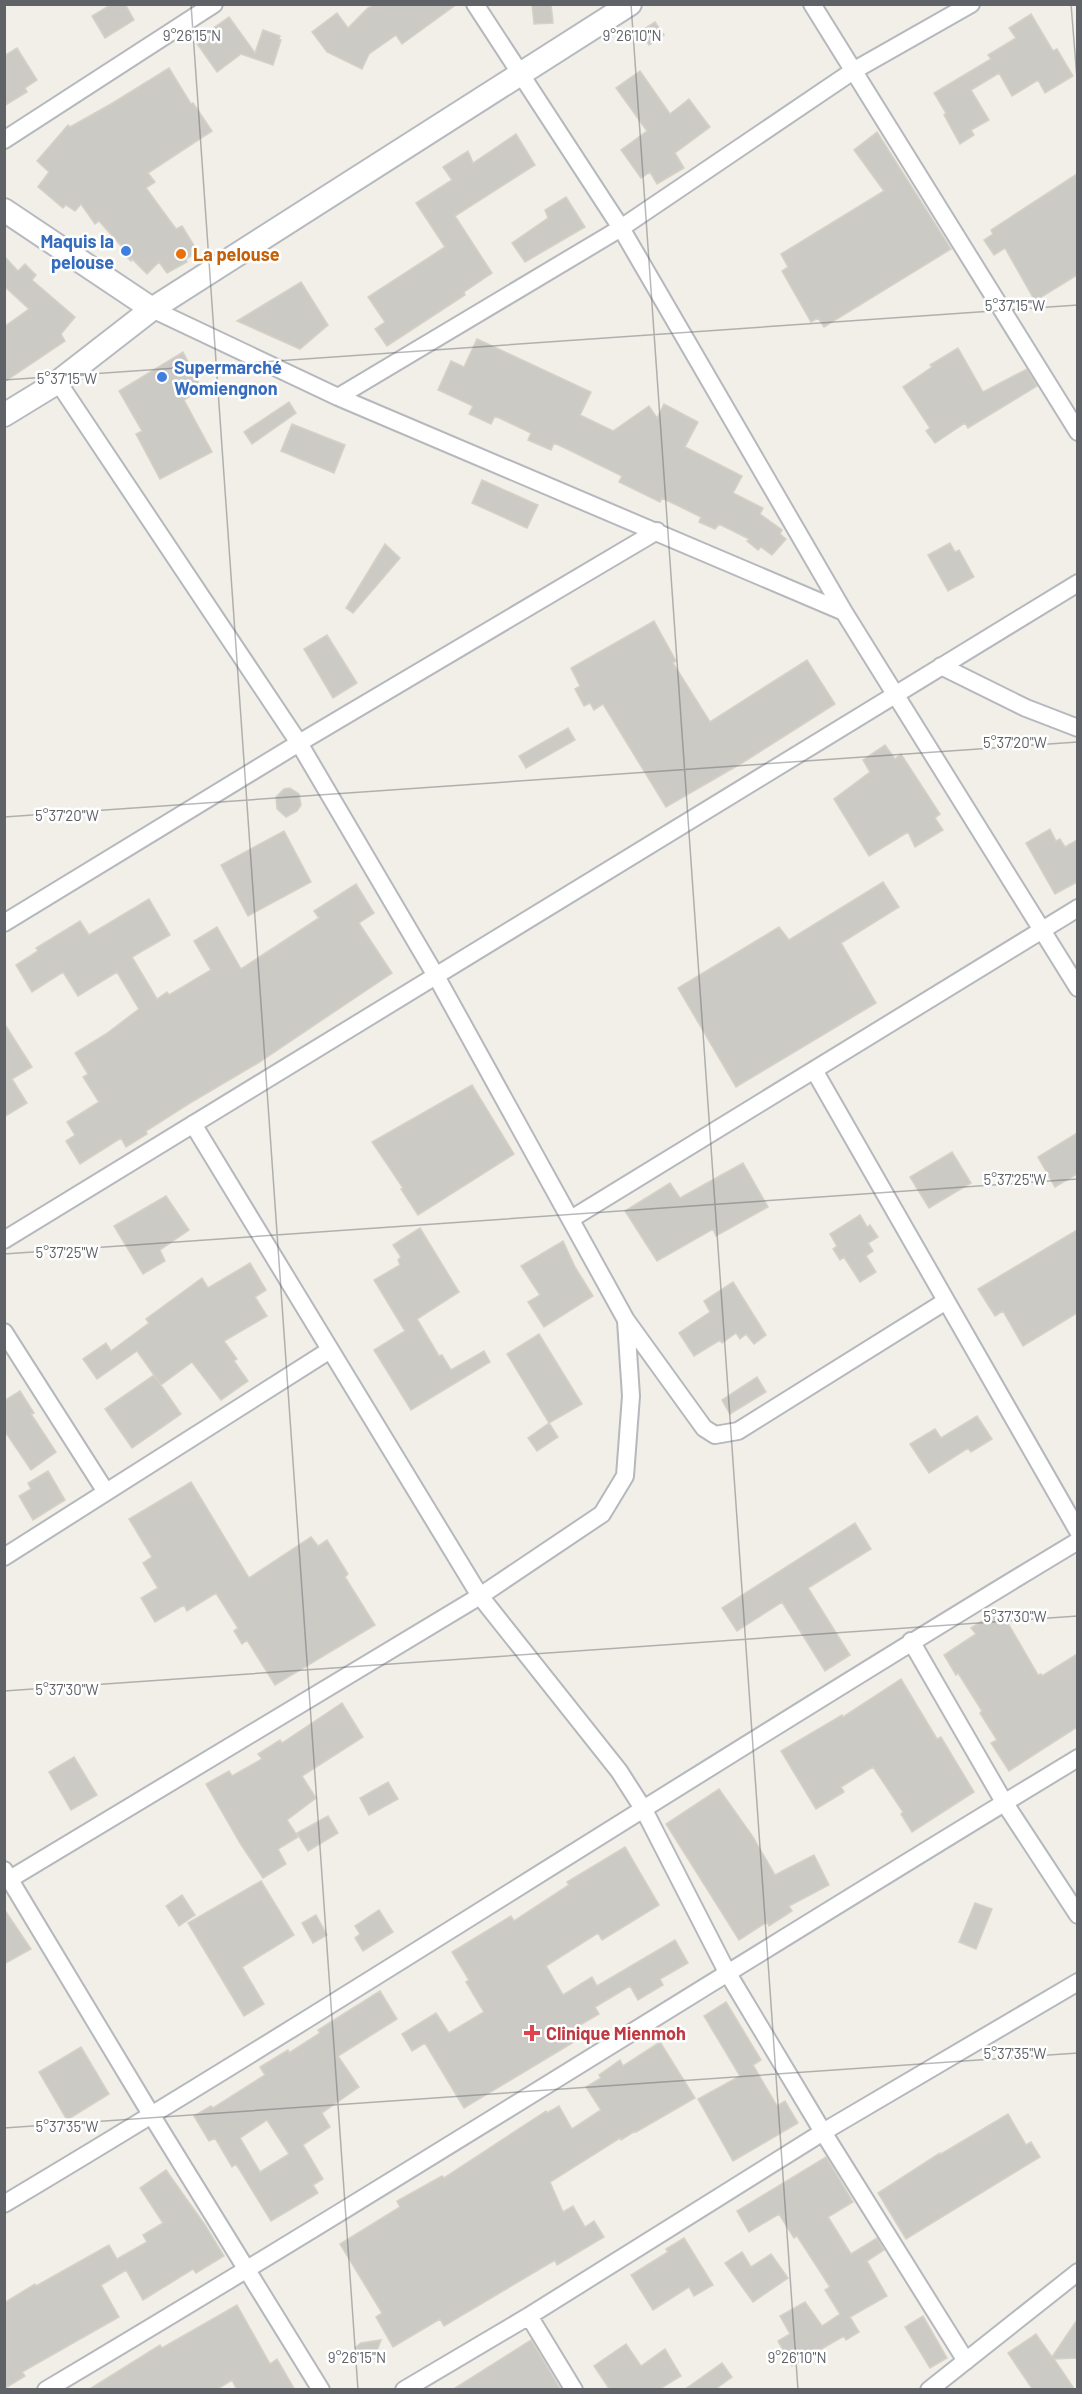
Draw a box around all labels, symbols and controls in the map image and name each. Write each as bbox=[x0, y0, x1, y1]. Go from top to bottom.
text: 9°26'15"N bbox=[163, 26, 221, 44]
text: 9°26'10"N bbox=[602, 26, 662, 44]
place label: Maquis la pelouse bbox=[40, 230, 114, 273]
place label: La pelouse bbox=[193, 243, 280, 265]
marker: Maquis la pelouse bbox=[119, 244, 133, 258]
marker: La pelouse bbox=[174, 247, 188, 261]
text: 5°37'15"W bbox=[985, 296, 1045, 314]
place label: Supermarché Womiengnon bbox=[174, 356, 282, 399]
text: 5°37'15"W bbox=[37, 369, 97, 387]
marker: Supermarché Womiengnon bbox=[155, 370, 169, 384]
text: 5°37'20"W bbox=[983, 733, 1047, 751]
text: 5°37'20"W bbox=[35, 806, 99, 824]
text: 5°37'25"W bbox=[983, 1170, 1047, 1188]
text: 5°37'25"W bbox=[35, 1243, 99, 1261]
text: 5°37'30"W bbox=[983, 1607, 1047, 1625]
text: 5°37'30"W bbox=[35, 1680, 99, 1698]
place label: Clinique Mienmoh bbox=[546, 2022, 686, 2044]
marker: Clinique Mienmoh bbox=[523, 2024, 541, 2042]
text: 5°37'35"W bbox=[984, 2044, 1046, 2062]
text: 5°37'35"W bbox=[36, 2117, 98, 2135]
text: 9°26'15"N bbox=[328, 2348, 386, 2366]
text: 9°26'10"N bbox=[767, 2348, 827, 2366]

